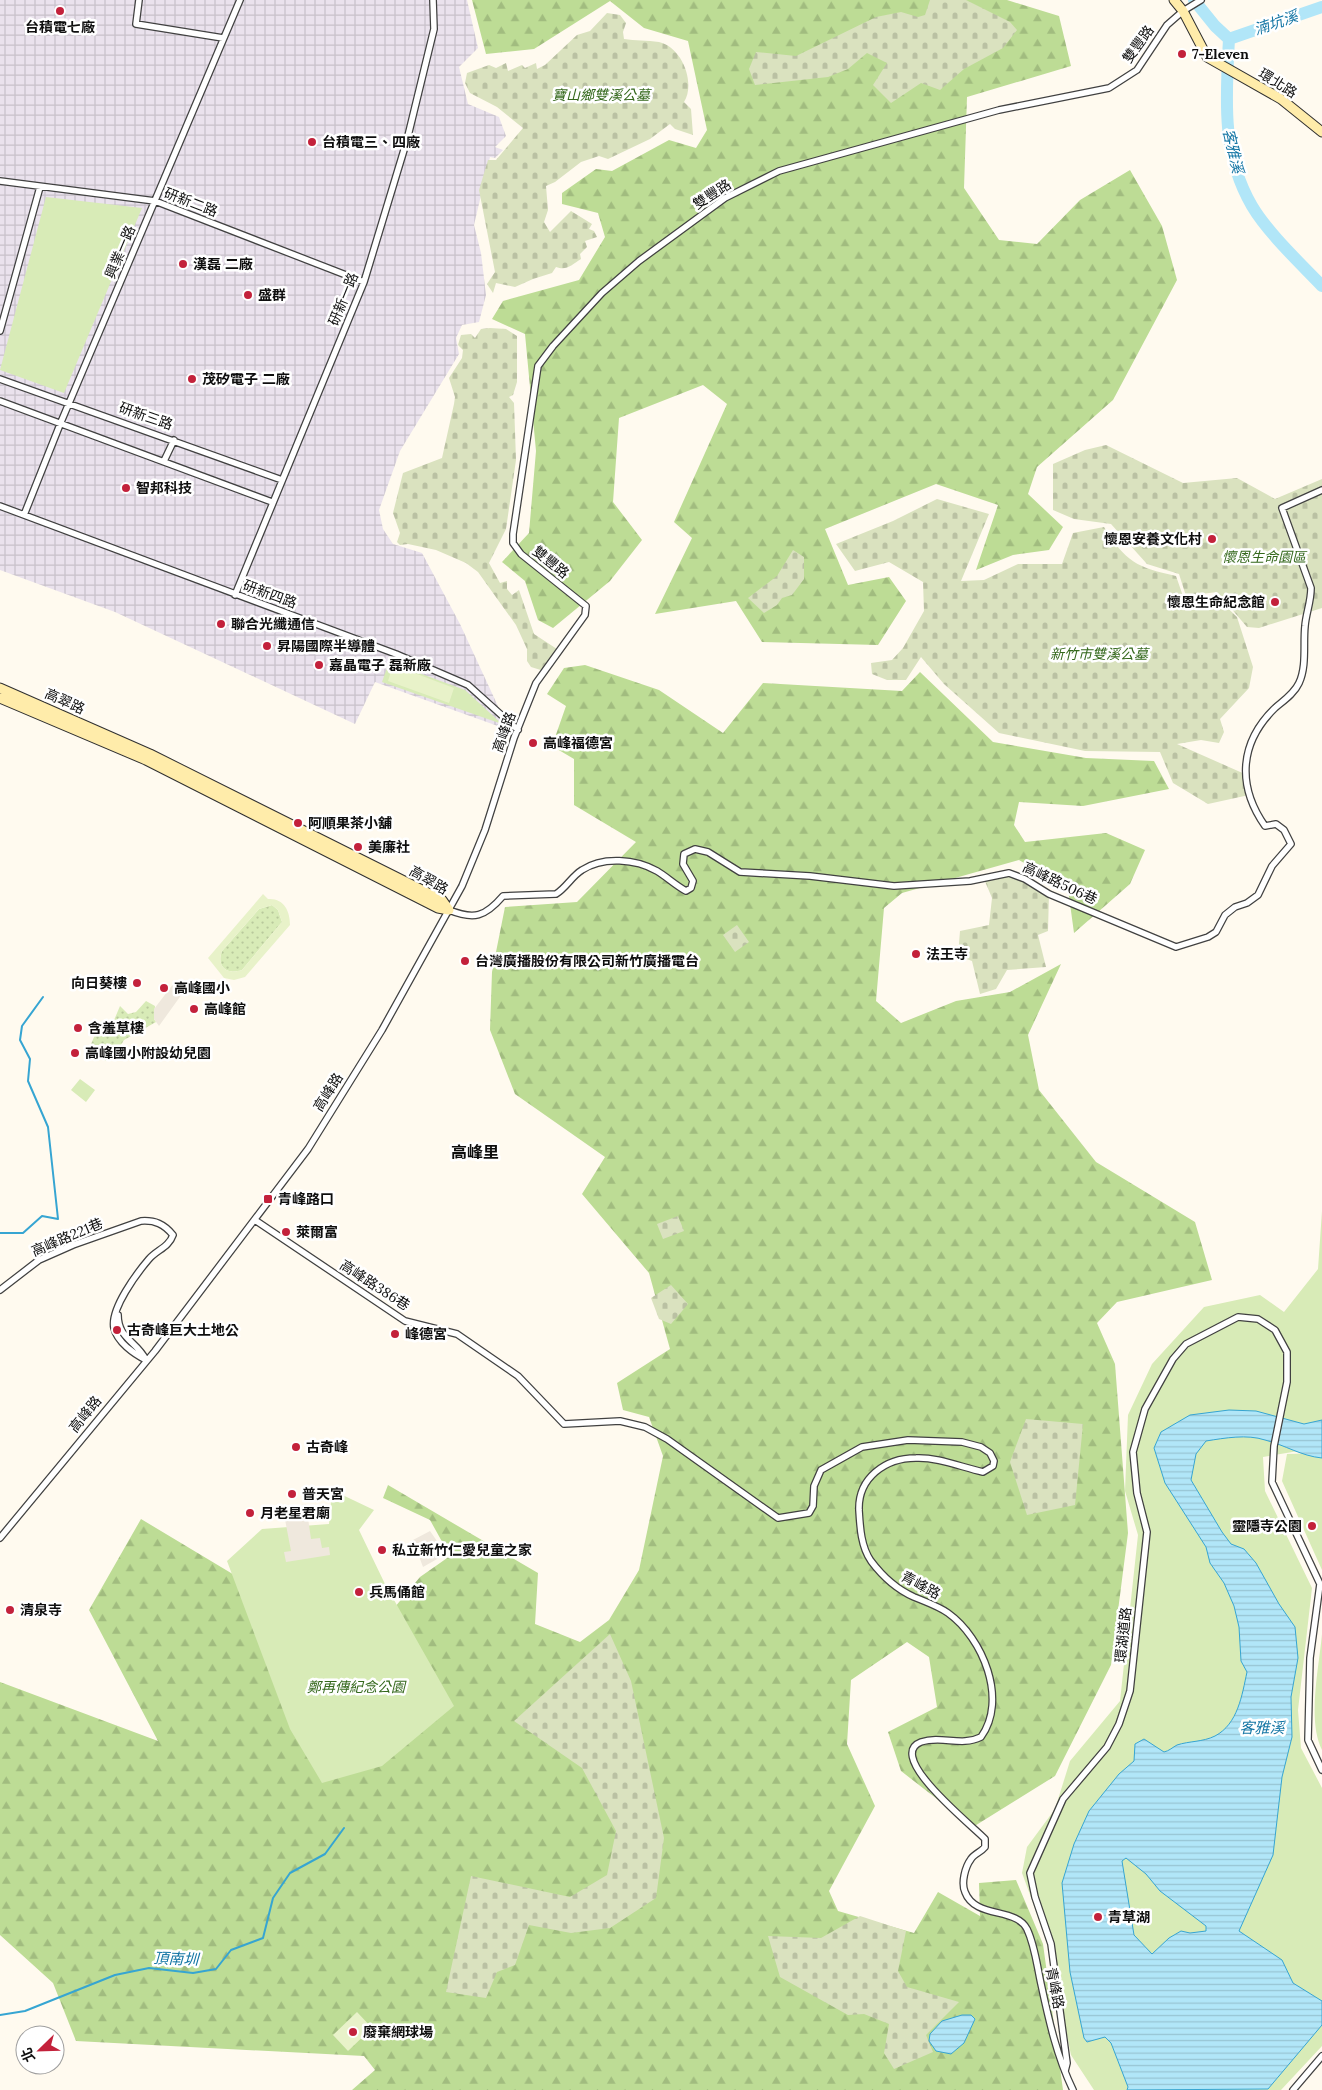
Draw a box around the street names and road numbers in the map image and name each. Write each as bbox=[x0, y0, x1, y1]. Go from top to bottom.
street label: 雙豐路 bbox=[1118, 22, 1158, 66]
street label: 環北路 bbox=[1255, 64, 1301, 102]
street label: 雙豐路 bbox=[689, 175, 735, 213]
street label: 研新二路 bbox=[162, 184, 220, 220]
street label: 興業一路 bbox=[101, 223, 139, 281]
street label: 研新一路 bbox=[324, 270, 362, 328]
street label: 研新三路 bbox=[117, 398, 175, 434]
street label: 雙豐路 bbox=[529, 542, 573, 582]
street label: 研新四路 bbox=[241, 576, 299, 612]
street label: 高翠路 bbox=[42, 684, 88, 718]
street label: 高峰路 bbox=[488, 709, 520, 755]
street label: 高峰路506巷 bbox=[1020, 858, 1100, 908]
street label: 高翠路 bbox=[406, 862, 452, 898]
street label: 高峰路 bbox=[309, 1069, 347, 1115]
street label: 高峰路221巷 bbox=[28, 1214, 106, 1260]
street label: 高峰路386巷 bbox=[337, 1256, 413, 1314]
street label: 高峰路 bbox=[65, 1392, 105, 1436]
street label: 青峰路 bbox=[898, 1567, 944, 1603]
street label: 環湖道路 bbox=[1111, 1606, 1135, 1664]
street label: 青峰路 bbox=[1042, 1966, 1068, 2010]

